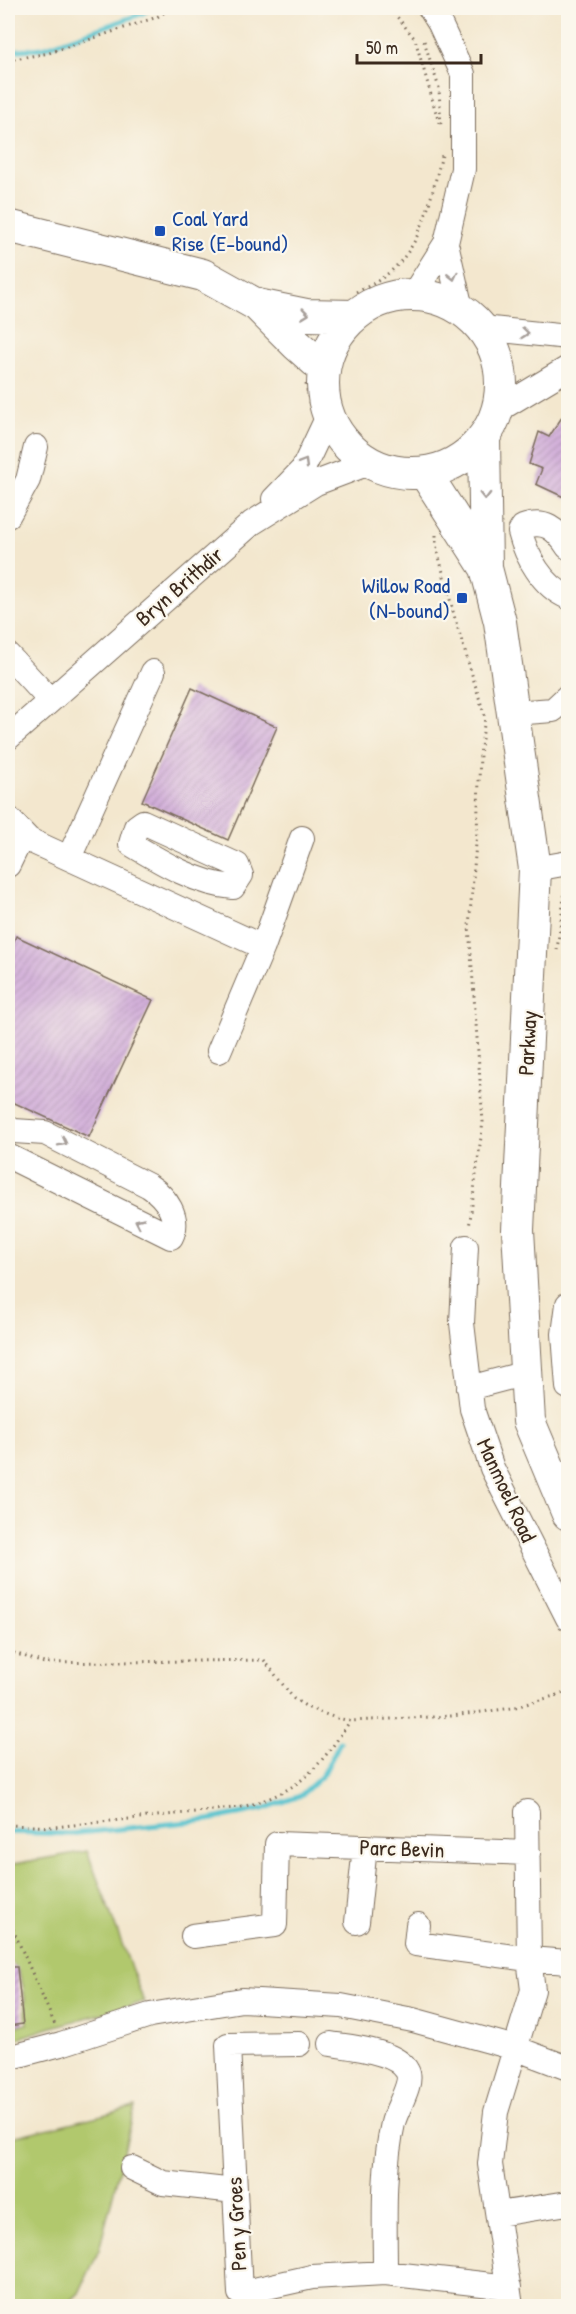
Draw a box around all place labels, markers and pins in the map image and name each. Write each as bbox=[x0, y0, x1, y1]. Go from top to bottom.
place label: Coal Yard Rise (E-bound) bbox=[172, 203, 288, 258]
marker: Coal Yard Rise (E-bound) bbox=[153, 224, 167, 238]
place label: Willow Road (N-bound) bbox=[362, 570, 450, 625]
marker: Willow Road (N-bound) bbox=[455, 591, 469, 605]

